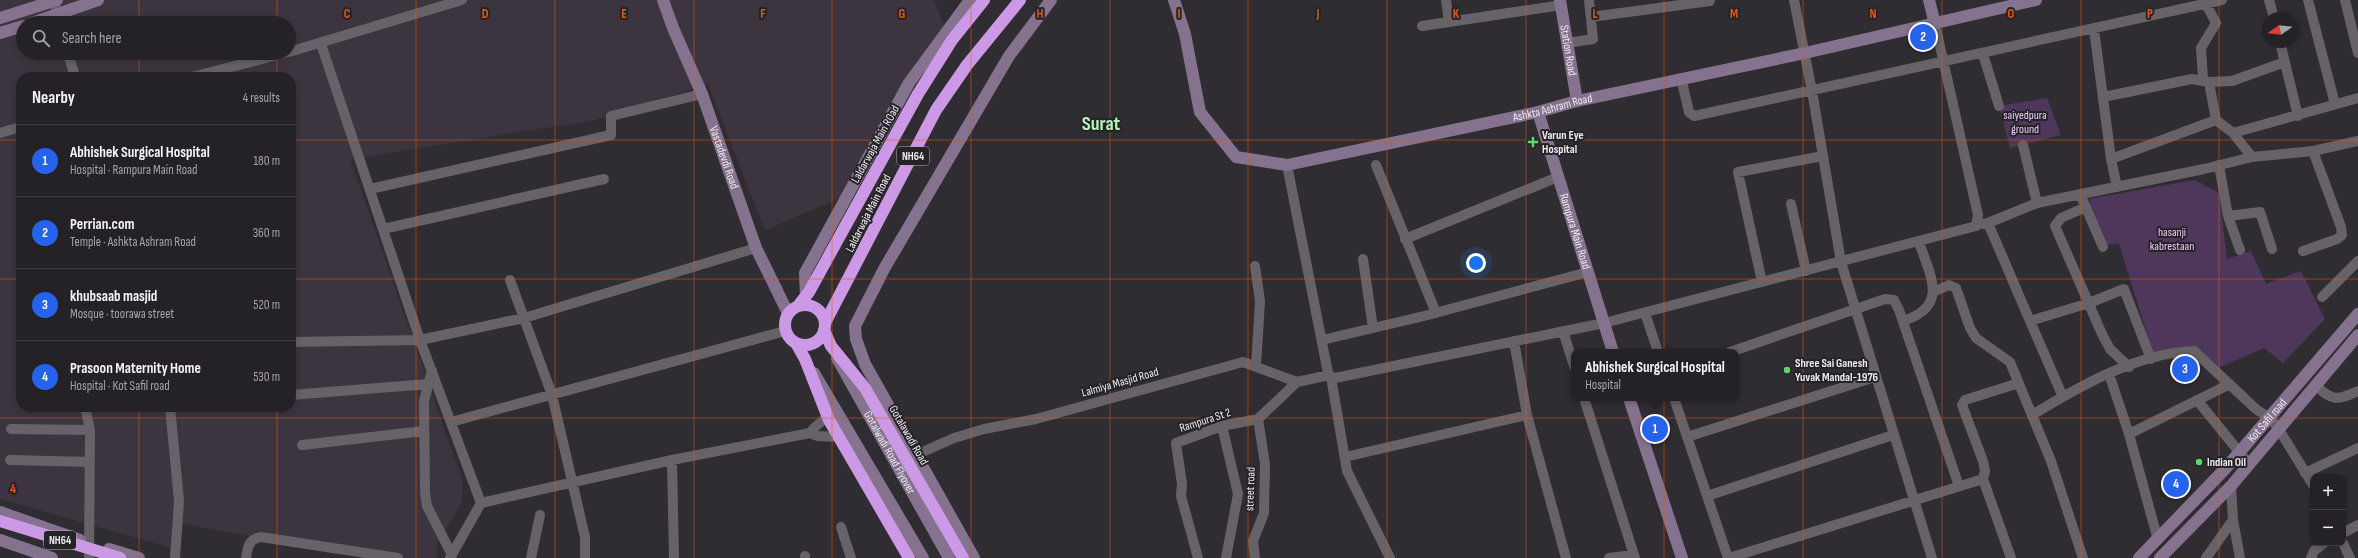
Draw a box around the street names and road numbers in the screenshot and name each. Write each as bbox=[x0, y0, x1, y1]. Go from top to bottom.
street label: Station Road bbox=[1556, 24, 1580, 77]
street label: Ashkta Ashram Road bbox=[1510, 91, 1594, 125]
street label: Laldarwaja Main ROad bbox=[848, 103, 903, 186]
street label: Vastadevdi Road bbox=[706, 124, 742, 191]
road number: NH64 bbox=[897, 147, 929, 165]
street label: Laldarwaja Main Road bbox=[842, 172, 895, 255]
street label: Rampura Main Road bbox=[1556, 192, 1594, 271]
street label: Lalmiya Masjid Road bbox=[1080, 364, 1160, 401]
street label: Kot Safil road bbox=[2244, 396, 2290, 446]
street label: Gotalawadi Road bbox=[885, 403, 932, 468]
street label: Rampura St 2 bbox=[1178, 405, 1233, 436]
street label: Gotalwadi Road Flyover bbox=[860, 408, 919, 497]
street label: street road bbox=[1242, 467, 1259, 511]
road number: NH64 bbox=[44, 531, 76, 549]

